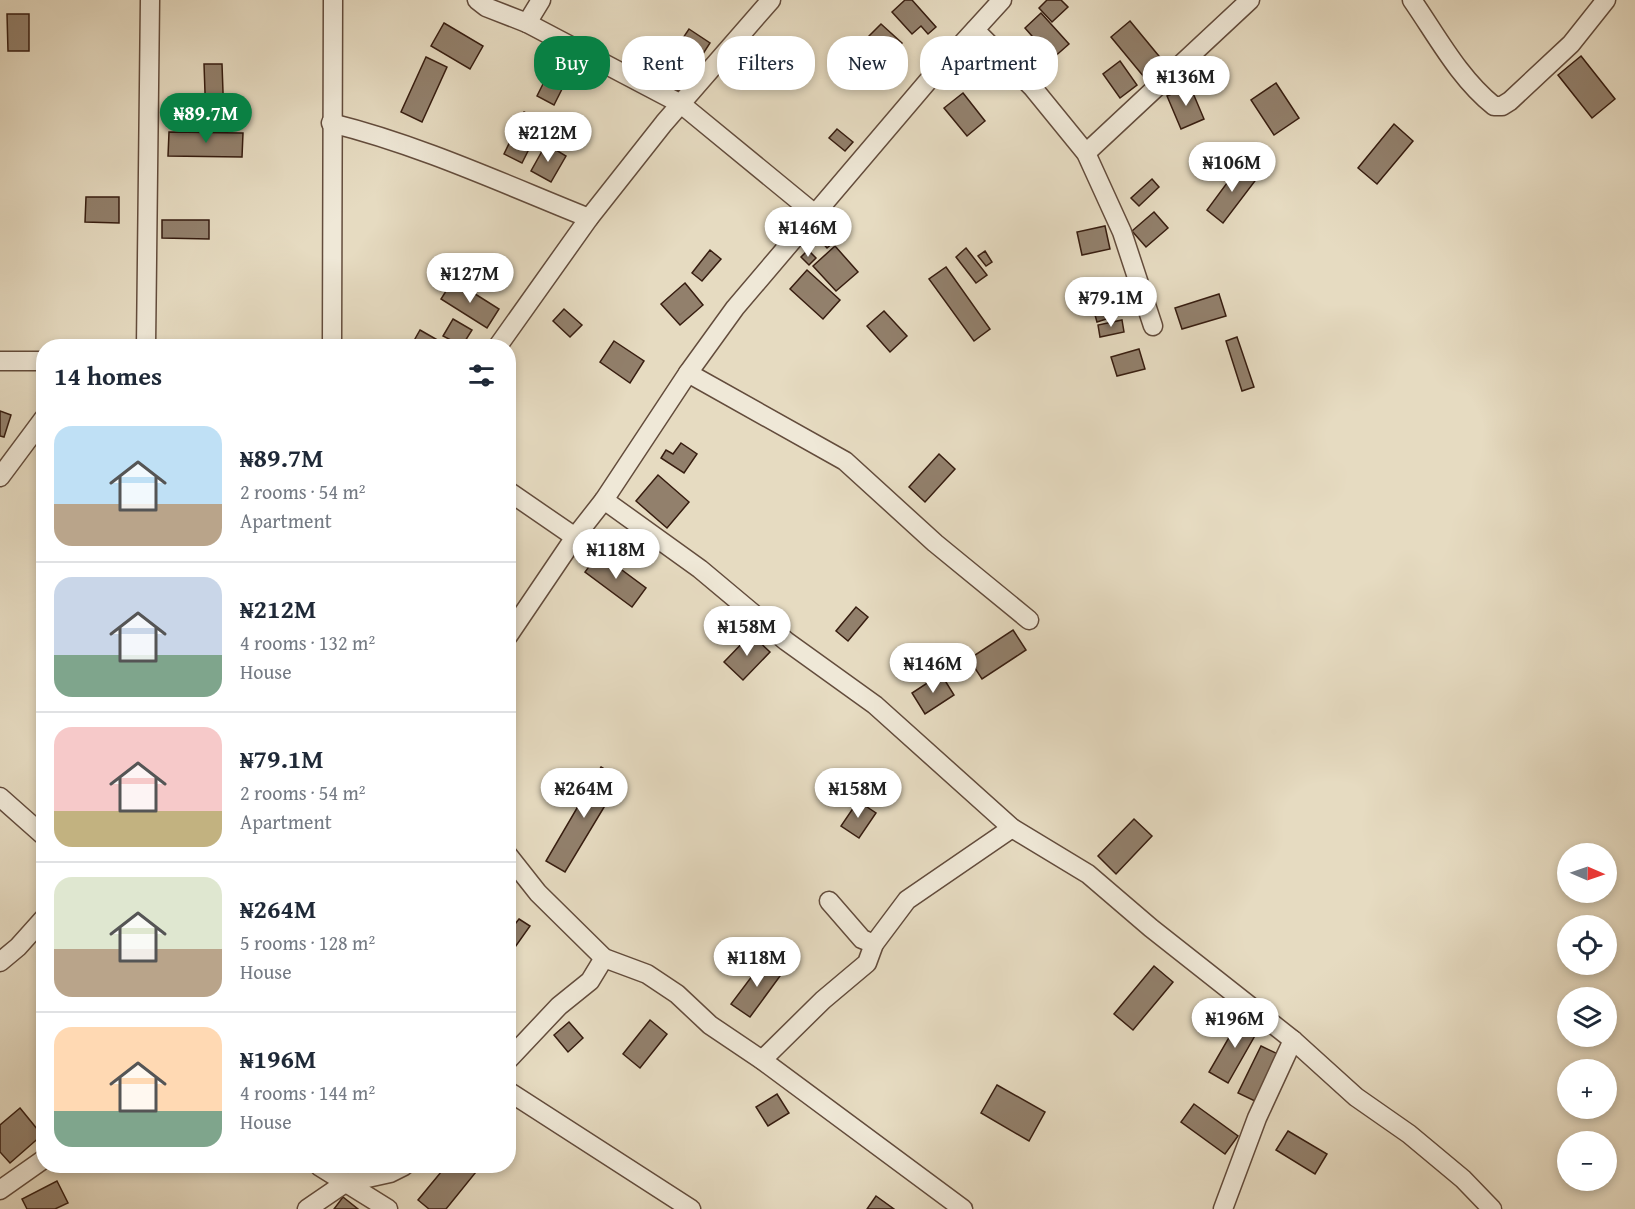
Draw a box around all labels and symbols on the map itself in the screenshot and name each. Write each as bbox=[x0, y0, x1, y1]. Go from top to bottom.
pin: ₦136M bbox=[1144, 56, 1228, 107]
pin: ₦89.7M bbox=[157, 93, 255, 144]
pin: ₦212M bbox=[506, 112, 590, 163]
pin: ₦106M bbox=[1190, 142, 1274, 193]
pin: ₦146M bbox=[766, 207, 850, 258]
pin: ₦127M bbox=[428, 253, 512, 304]
pin: ₦79.1M bbox=[1062, 277, 1160, 328]
pin: ₦118M bbox=[574, 529, 658, 580]
pin: ₦158M bbox=[705, 606, 789, 657]
pin: ₦146M bbox=[891, 643, 975, 694]
pin: ₦264M bbox=[542, 768, 626, 819]
pin: ₦158M bbox=[816, 768, 900, 819]
north arrow bbox=[1557, 843, 1617, 903]
pin: ₦118M bbox=[715, 937, 799, 988]
pin: ₦196M bbox=[1193, 998, 1277, 1049]

